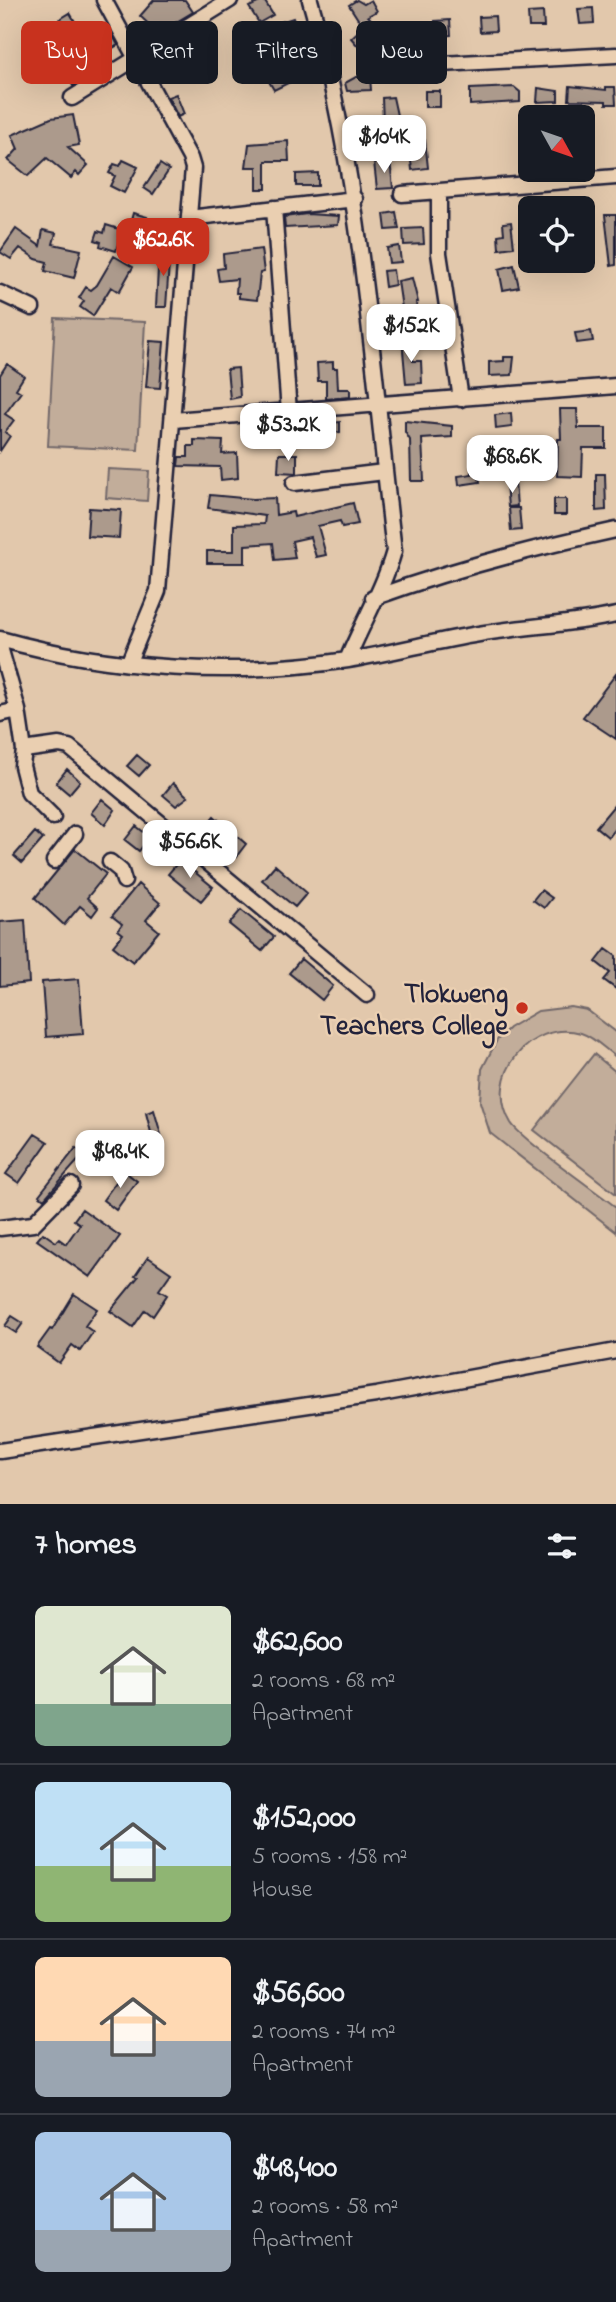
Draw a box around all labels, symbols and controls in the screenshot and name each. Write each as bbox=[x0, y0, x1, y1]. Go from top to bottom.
chip: Buy bbox=[21, 21, 112, 84]
chip: Rent bbox=[126, 21, 218, 84]
chip: Filters bbox=[232, 21, 342, 84]
chip: New bbox=[356, 21, 447, 84]
north arrow bbox=[518, 105, 595, 182]
map controls bbox=[518, 105, 595, 273]
pin: $104K bbox=[335, 116, 433, 175]
text: $104K bbox=[358, 121, 410, 154]
button: locate bbox=[518, 196, 595, 273]
pin: $62.6K bbox=[106, 218, 220, 278]
text: $62.6K bbox=[132, 224, 194, 257]
pin: $152K bbox=[362, 304, 460, 364]
text: $152K bbox=[383, 310, 439, 343]
pin: $53.2K bbox=[231, 404, 345, 463]
text: $53.2K bbox=[256, 409, 320, 442]
pin: $68.6K bbox=[455, 435, 569, 495]
text: $68.6K bbox=[483, 441, 541, 474]
pin: $56.6K bbox=[133, 820, 247, 880]
text: $56.6K bbox=[158, 826, 222, 859]
place label: Tlokweng Teachers College bbox=[320, 975, 509, 1049]
marker: Tlokweng Teachers College bbox=[514, 1000, 530, 1016]
pin: $48.4K bbox=[63, 1130, 177, 1190]
text: $48.4K bbox=[91, 1136, 149, 1169]
text: 7 homes bbox=[35, 1524, 137, 1568]
icon: filters bbox=[543, 1527, 581, 1565]
text: $62,600 bbox=[252, 1621, 343, 1665]
icon: home bbox=[91, 1634, 175, 1718]
text: 2 rooms · 68 m² bbox=[252, 1665, 395, 1698]
text: Apartment bbox=[252, 1698, 353, 1731]
text: $152,000 bbox=[252, 1797, 356, 1841]
icon: home bbox=[91, 1810, 175, 1894]
text: 5 rooms · 158 m² bbox=[252, 1841, 407, 1874]
text: House bbox=[252, 1874, 312, 1907]
text: $56,600 bbox=[252, 1972, 345, 2016]
icon: home bbox=[91, 1985, 175, 2069]
text: 2 rooms · 74 m² bbox=[252, 2016, 396, 2049]
text: Apartment bbox=[252, 2049, 353, 2082]
text: $48,400 bbox=[252, 2147, 337, 2191]
icon: home bbox=[91, 2160, 175, 2244]
text: 2 rooms · 58 m² bbox=[252, 2191, 398, 2224]
text: Apartment bbox=[252, 2224, 353, 2257]

